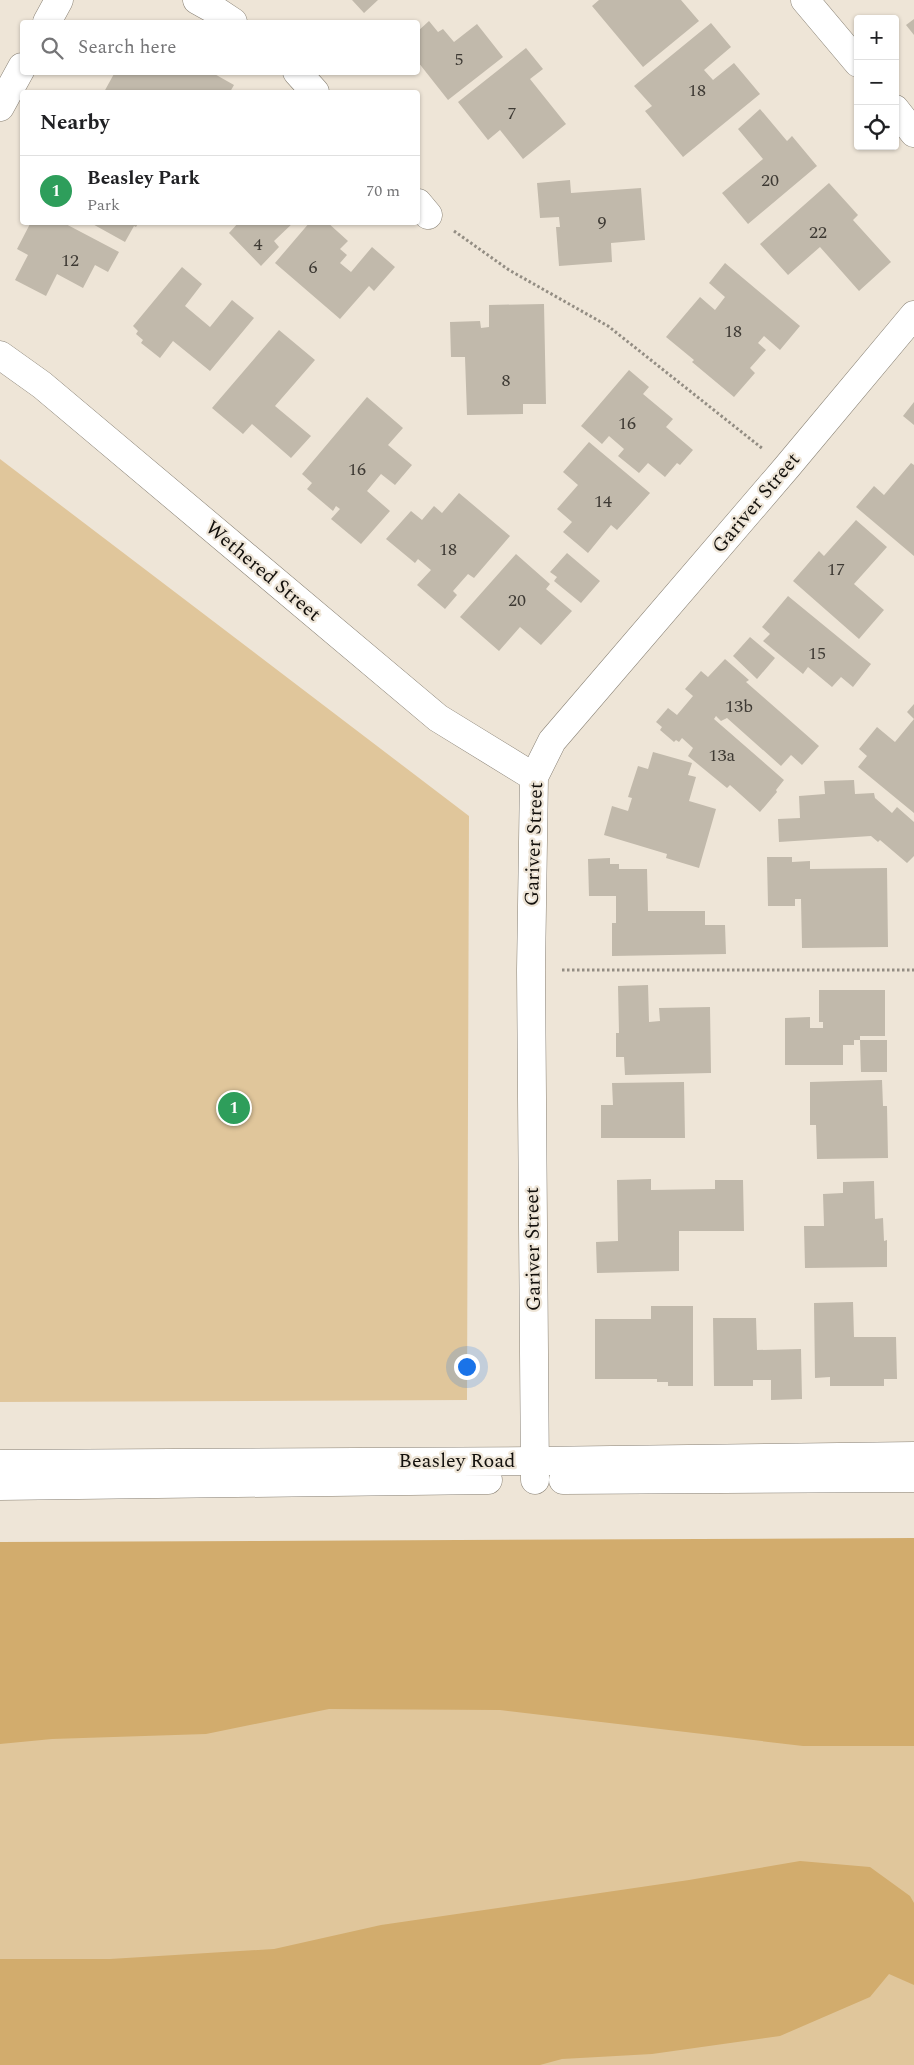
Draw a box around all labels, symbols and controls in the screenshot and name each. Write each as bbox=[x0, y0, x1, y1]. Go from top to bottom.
map controls bbox=[854, 15, 899, 150]
button: + bbox=[854, 15, 899, 60]
search box bbox=[20, 20, 420, 75]
text: Search here bbox=[78, 33, 177, 62]
icon: search bbox=[38, 34, 66, 62]
house number: 5 bbox=[455, 46, 464, 73]
button: − bbox=[854, 60, 899, 105]
house number: 18 bbox=[688, 77, 706, 104]
house number: 7 bbox=[508, 100, 517, 127]
button: locate bbox=[854, 105, 899, 150]
text: Nearby bbox=[40, 107, 110, 139]
text: Beasley Park bbox=[87, 164, 200, 193]
house number: 20 bbox=[761, 167, 779, 194]
text: 1 bbox=[52, 179, 60, 203]
text: 70 m bbox=[366, 179, 400, 203]
text: Park bbox=[87, 193, 120, 217]
house number: 9 bbox=[598, 209, 607, 236]
house number: 22 bbox=[809, 219, 827, 246]
house number: 4 bbox=[254, 231, 263, 258]
house number: 12 bbox=[61, 247, 79, 274]
house number: 6 bbox=[309, 254, 318, 281]
house number: 18 bbox=[724, 318, 742, 345]
house number: 8 bbox=[502, 367, 511, 394]
house number: 16 bbox=[618, 410, 636, 437]
street label: Gariver Street bbox=[705, 446, 807, 560]
house number: 16 bbox=[348, 456, 366, 483]
house number: 14 bbox=[594, 488, 612, 515]
street label: Wethered Street bbox=[198, 513, 328, 629]
house number: 18 bbox=[439, 536, 457, 563]
house number: 17 bbox=[827, 556, 845, 583]
house number: 20 bbox=[508, 587, 526, 614]
house number: 15 bbox=[808, 640, 826, 667]
house number: 13b bbox=[725, 693, 753, 720]
house number: 13a bbox=[709, 742, 736, 769]
street label: Gariver Street bbox=[517, 781, 551, 907]
pin: 1 bbox=[218, 1089, 250, 1127]
street label: Gariver Street bbox=[517, 1187, 549, 1311]
your location bbox=[454, 1354, 480, 1380]
street label: Beasley Road bbox=[399, 1446, 515, 1476]

